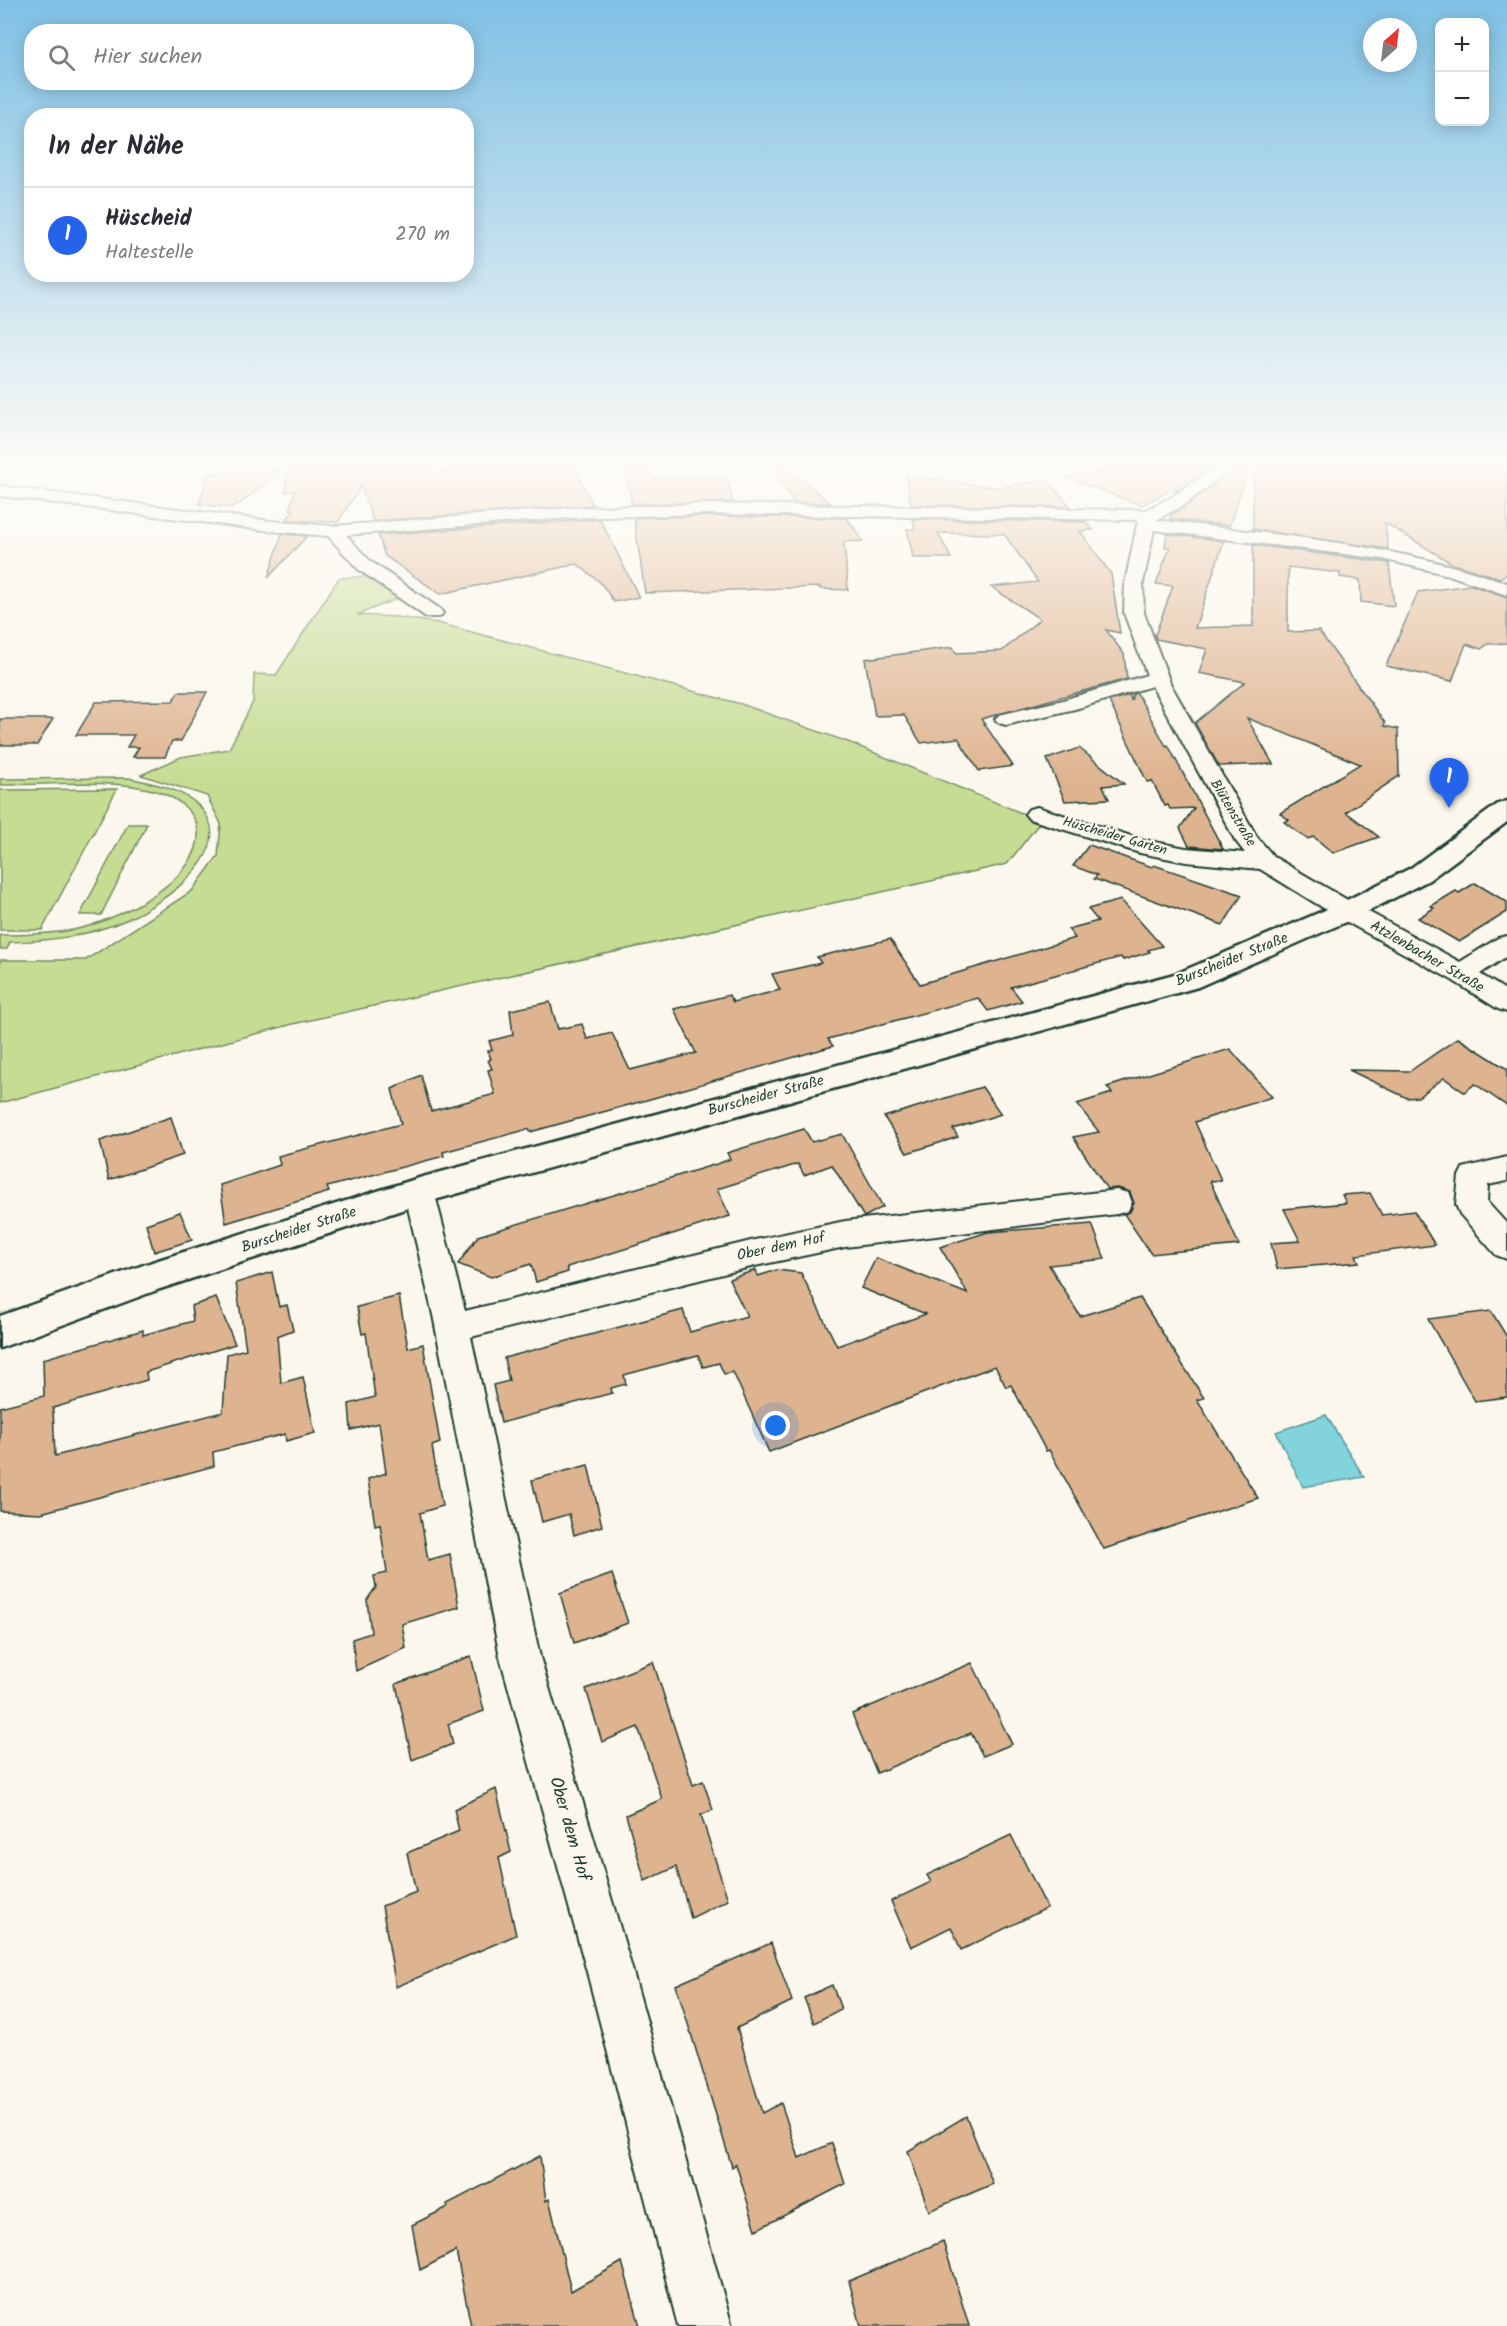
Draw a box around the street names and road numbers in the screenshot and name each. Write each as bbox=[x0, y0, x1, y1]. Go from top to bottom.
street label: Blütenstraße bbox=[1204, 775, 1262, 852]
street label: Hüscheider Gärten bbox=[1060, 811, 1170, 861]
street label: Atzlenbacher Straße bbox=[1365, 914, 1489, 1000]
street label: Burscheider Straße bbox=[1172, 926, 1292, 994]
street label: Burscheider Straße bbox=[705, 1069, 827, 1123]
street label: Burscheider Straße bbox=[238, 1200, 360, 1260]
street label: Ober dem Hof bbox=[735, 1226, 829, 1268]
street label: Ober dem Hof bbox=[540, 1773, 598, 1887]

